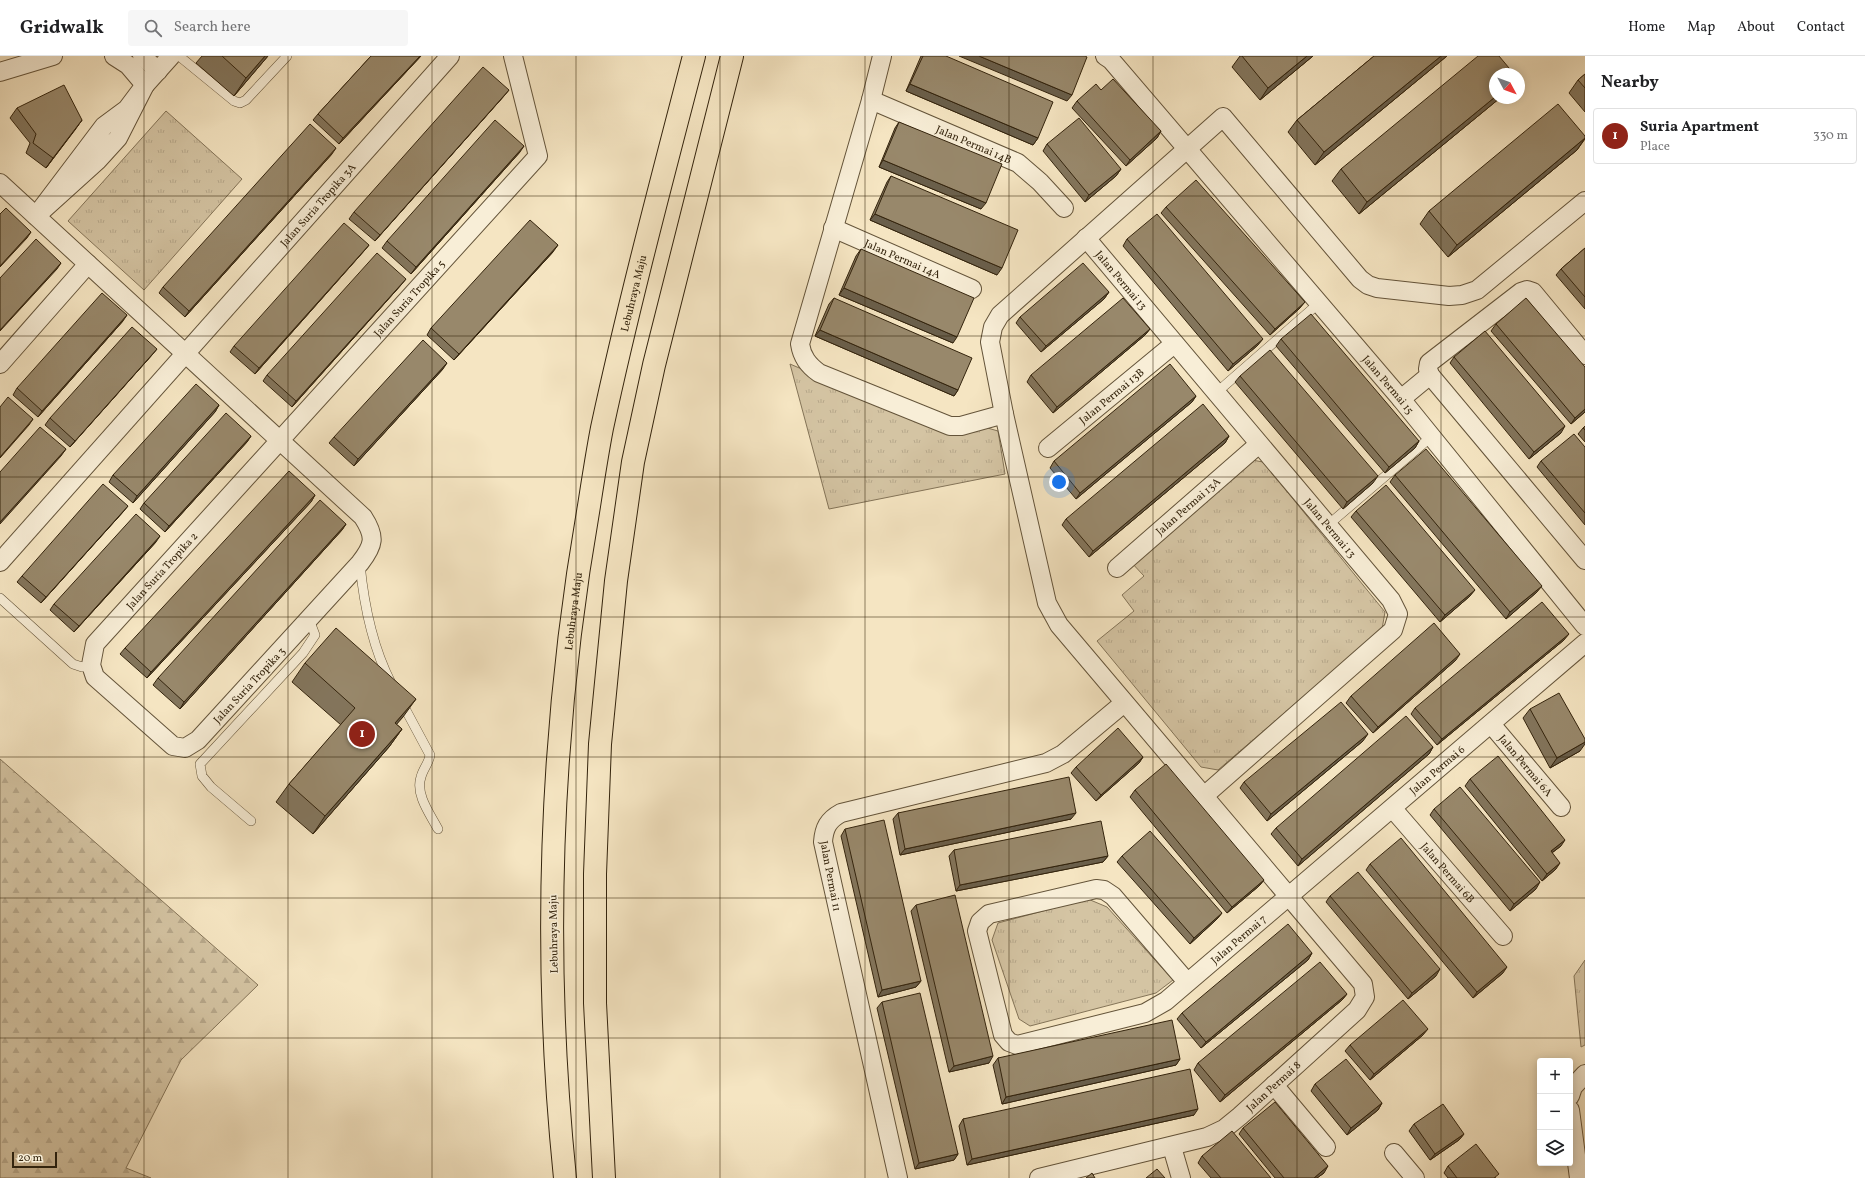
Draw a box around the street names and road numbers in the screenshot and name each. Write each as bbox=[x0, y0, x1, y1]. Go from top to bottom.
street label: Jalan Permai 14B bbox=[933, 123, 1014, 168]
street label: Jalan Suria Tropika 3A bbox=[277, 161, 360, 251]
street label: Jalan Permai 14A bbox=[861, 237, 943, 283]
street label: Jalan Permai 13 bbox=[1091, 248, 1150, 314]
street label: Lebuhraya Maju bbox=[618, 254, 651, 334]
street label: Jalan Suria Tropika 5 bbox=[371, 257, 449, 341]
street label: Jalan Permai 15 bbox=[1358, 353, 1416, 418]
street label: Jalan Permai 13B bbox=[1076, 366, 1148, 428]
street label: Jalan Permai 13A bbox=[1153, 475, 1224, 540]
street label: Jalan Permai 13 bbox=[1300, 496, 1359, 562]
street label: Jalan Suria Tropika 2 bbox=[124, 530, 202, 614]
street label: Lebuhraya Maju bbox=[562, 571, 587, 651]
street label: Jalan Suria Tropika 3 bbox=[211, 644, 290, 728]
street label: Jalan Permai 6A bbox=[1494, 732, 1555, 801]
street label: Jalan Permai 6 bbox=[1407, 742, 1469, 799]
street label: Jalan Permai 11 bbox=[815, 840, 844, 913]
street label: Jalan Permai 6B bbox=[1416, 840, 1477, 907]
street label: Lebuhraya Maju bbox=[546, 895, 563, 973]
street label: Jalan Permai 7 bbox=[1208, 912, 1270, 968]
street label: Jalan Permai 8 bbox=[1243, 1058, 1305, 1116]

